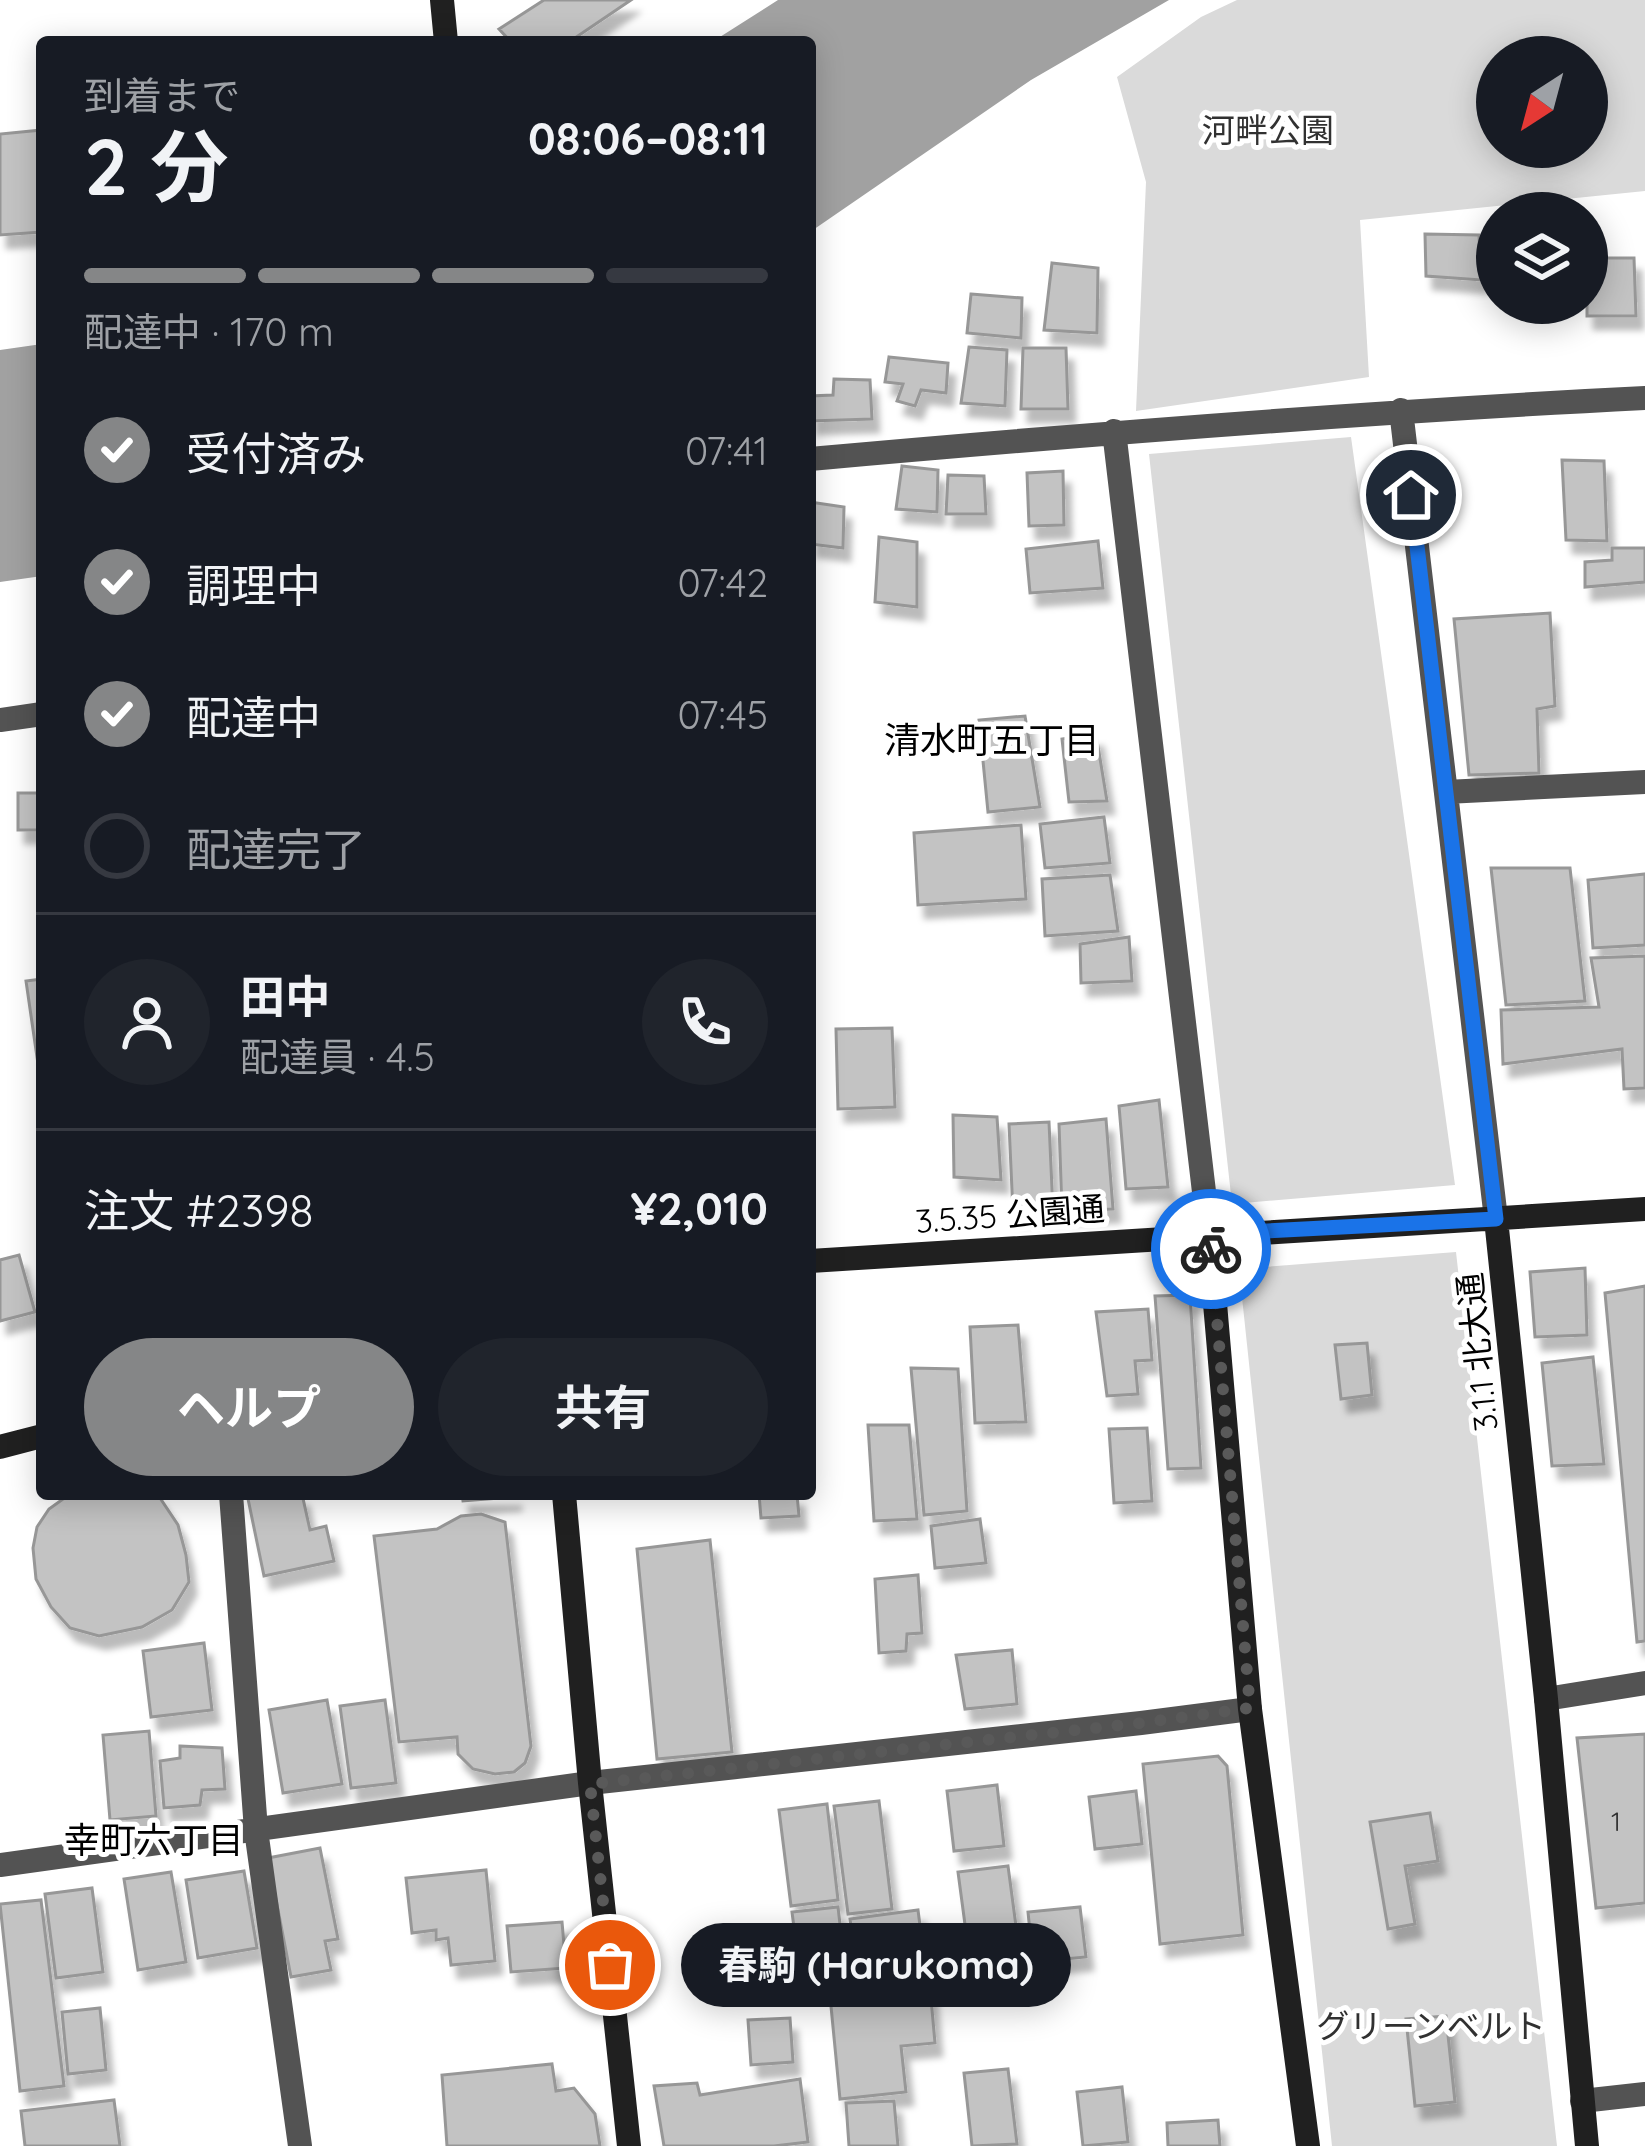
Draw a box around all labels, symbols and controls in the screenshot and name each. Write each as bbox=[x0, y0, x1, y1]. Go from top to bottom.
north arrow bbox=[1476, 36, 1608, 168]
map controls bbox=[1476, 36, 1608, 324]
text: 到着まで bbox=[84, 71, 240, 120]
park label: 河畔公園 bbox=[1202, 109, 1334, 150]
text: 08:06–08:11 bbox=[528, 110, 768, 166]
text: 2 分 bbox=[84, 117, 228, 215]
button: layers bbox=[1476, 192, 1608, 324]
text: 配達中 · 170 m bbox=[84, 307, 334, 356]
icon: check bbox=[84, 417, 150, 483]
text: 受付済み bbox=[186, 425, 366, 481]
text: 07:41 bbox=[685, 426, 768, 475]
pin bbox=[1360, 444, 1462, 546]
icon: home bbox=[1378, 462, 1444, 528]
icon: check bbox=[84, 549, 150, 615]
text: 調理中 bbox=[186, 557, 321, 613]
text: 07:42 bbox=[677, 558, 768, 607]
icon: check bbox=[84, 681, 150, 747]
text: 配達中 bbox=[186, 689, 321, 745]
text: 07:45 bbox=[678, 690, 768, 739]
district label: 清水町五丁目 bbox=[884, 717, 1100, 762]
text: 配達完了 bbox=[186, 821, 366, 877]
button: person bbox=[84, 959, 210, 1085]
button: phone bbox=[642, 959, 768, 1085]
text: 田中 bbox=[240, 968, 330, 1024]
text: 配達員 · 4.5 bbox=[240, 1032, 435, 1081]
text: ¥2,010 bbox=[630, 1180, 768, 1236]
text: 注文 #2398 bbox=[84, 1182, 314, 1238]
street label: 3.5.35 公園通 bbox=[914, 1187, 1106, 1241]
courier bbox=[1151, 1189, 1271, 1309]
icon: bike bbox=[1178, 1216, 1244, 1282]
street label: 3.1.1 北大通 bbox=[1448, 1271, 1506, 1433]
button: ヘルプ bbox=[84, 1338, 414, 1476]
button: 共有 bbox=[438, 1338, 768, 1476]
house number: 1 bbox=[1611, 1804, 1621, 1838]
district label: 幸町六丁目 bbox=[64, 1817, 244, 1862]
pin bbox=[559, 1914, 661, 2016]
callout: 春駒 (Harukoma) bbox=[682, 1923, 1072, 2007]
icon: bag bbox=[577, 1932, 643, 1998]
text: 春駒 (Harukoma) bbox=[718, 1940, 1034, 1989]
park label: グリーンベルト bbox=[1316, 2005, 1546, 2046]

